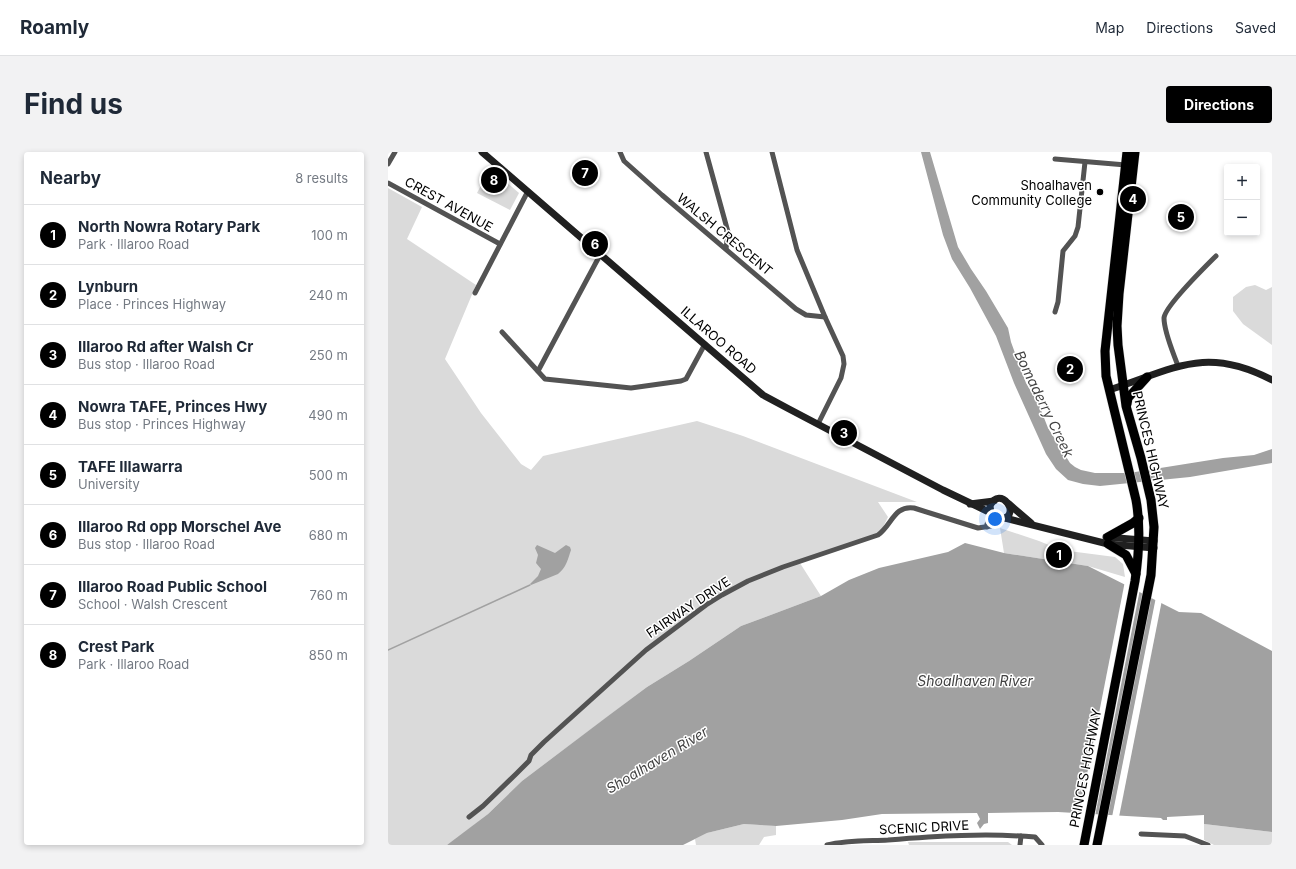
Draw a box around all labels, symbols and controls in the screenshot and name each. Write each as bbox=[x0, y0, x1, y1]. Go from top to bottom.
text: Roamly bbox=[20, 16, 89, 39]
text: Map bbox=[1095, 19, 1124, 36]
text: Directions bbox=[1146, 19, 1213, 36]
text: Saved bbox=[1235, 19, 1276, 36]
button: Directions bbox=[1166, 86, 1272, 123]
text: Find us bbox=[24, 87, 123, 121]
pin: 7 bbox=[572, 158, 598, 188]
map controls bbox=[1224, 164, 1260, 236]
button: + bbox=[1224, 164, 1260, 200]
pin: 8 bbox=[481, 165, 507, 195]
text: Nearby bbox=[40, 168, 101, 188]
text: 8 results bbox=[295, 170, 348, 186]
street label: CREST AVENUE bbox=[402, 173, 496, 235]
place label: Shoalhaven Community College bbox=[971, 177, 1092, 208]
pin: 4 bbox=[1120, 184, 1146, 214]
marker: Shoalhaven Community College bbox=[1095, 187, 1105, 197]
street label: WALSH CRESCENT bbox=[674, 189, 776, 279]
button: − bbox=[1224, 200, 1260, 236]
pin: 5 bbox=[1168, 202, 1194, 232]
text: North Nowra Rotary Park bbox=[78, 217, 260, 236]
text: 1 bbox=[50, 227, 56, 243]
text: 100 m bbox=[311, 227, 348, 243]
pin: 6 bbox=[582, 229, 608, 259]
text: Park · Illaroo Road bbox=[78, 236, 189, 252]
text: Lynburn bbox=[78, 277, 138, 296]
text: 2 bbox=[49, 287, 57, 303]
text: 240 m bbox=[309, 287, 348, 303]
text: Place · Princes Highway bbox=[78, 296, 226, 312]
street label: ILLAROO ROAD bbox=[678, 303, 760, 377]
text: Illaroo Rd after Walsh Cr bbox=[78, 337, 253, 356]
text: 3 bbox=[49, 347, 57, 363]
text: 250 m bbox=[309, 347, 348, 363]
water label: Bomaderry Creek bbox=[1011, 348, 1078, 460]
pin: 2 bbox=[1057, 354, 1083, 384]
text: Bus stop · Illaroo Road bbox=[78, 356, 215, 372]
street label: PRINCES HIGHWAY bbox=[1130, 389, 1172, 511]
text: Nowra TAFE, Princes Hwy bbox=[78, 397, 267, 416]
text: 4 bbox=[49, 407, 57, 423]
text: 490 m bbox=[308, 407, 348, 423]
text: Bus stop · Princes Highway bbox=[78, 416, 246, 432]
pin: 3 bbox=[831, 418, 857, 448]
text: TAFE Illawarra bbox=[78, 457, 183, 476]
text: 5 bbox=[49, 467, 57, 483]
text: 500 m bbox=[309, 467, 348, 483]
text: University bbox=[78, 476, 140, 492]
your location bbox=[985, 509, 1005, 529]
text: Illaroo Rd opp Morschel Ave bbox=[78, 517, 281, 536]
text: 6 bbox=[49, 527, 57, 543]
text: 680 m bbox=[309, 527, 348, 543]
text: Bus stop · Illaroo Road bbox=[78, 536, 215, 552]
pin: 1 bbox=[1046, 540, 1072, 570]
street label: FAIRWAY DRIVE bbox=[643, 573, 733, 641]
text: Illaroo Road Public School bbox=[78, 577, 267, 596]
text: 7 bbox=[49, 587, 57, 603]
text: 760 m bbox=[310, 587, 348, 603]
text: School · Walsh Crescent bbox=[78, 596, 228, 612]
text: Crest Park bbox=[78, 637, 155, 656]
text: 8 bbox=[49, 647, 57, 663]
text: 850 m bbox=[309, 647, 348, 663]
text: Park · Illaroo Road bbox=[78, 656, 189, 672]
water label: Shoalhaven River bbox=[917, 672, 1033, 689]
street label: PRINCES HIGHWAY bbox=[1066, 707, 1104, 829]
water label: Shoalhaven River bbox=[603, 722, 711, 797]
street label: SCENIC DRIVE bbox=[879, 817, 969, 837]

